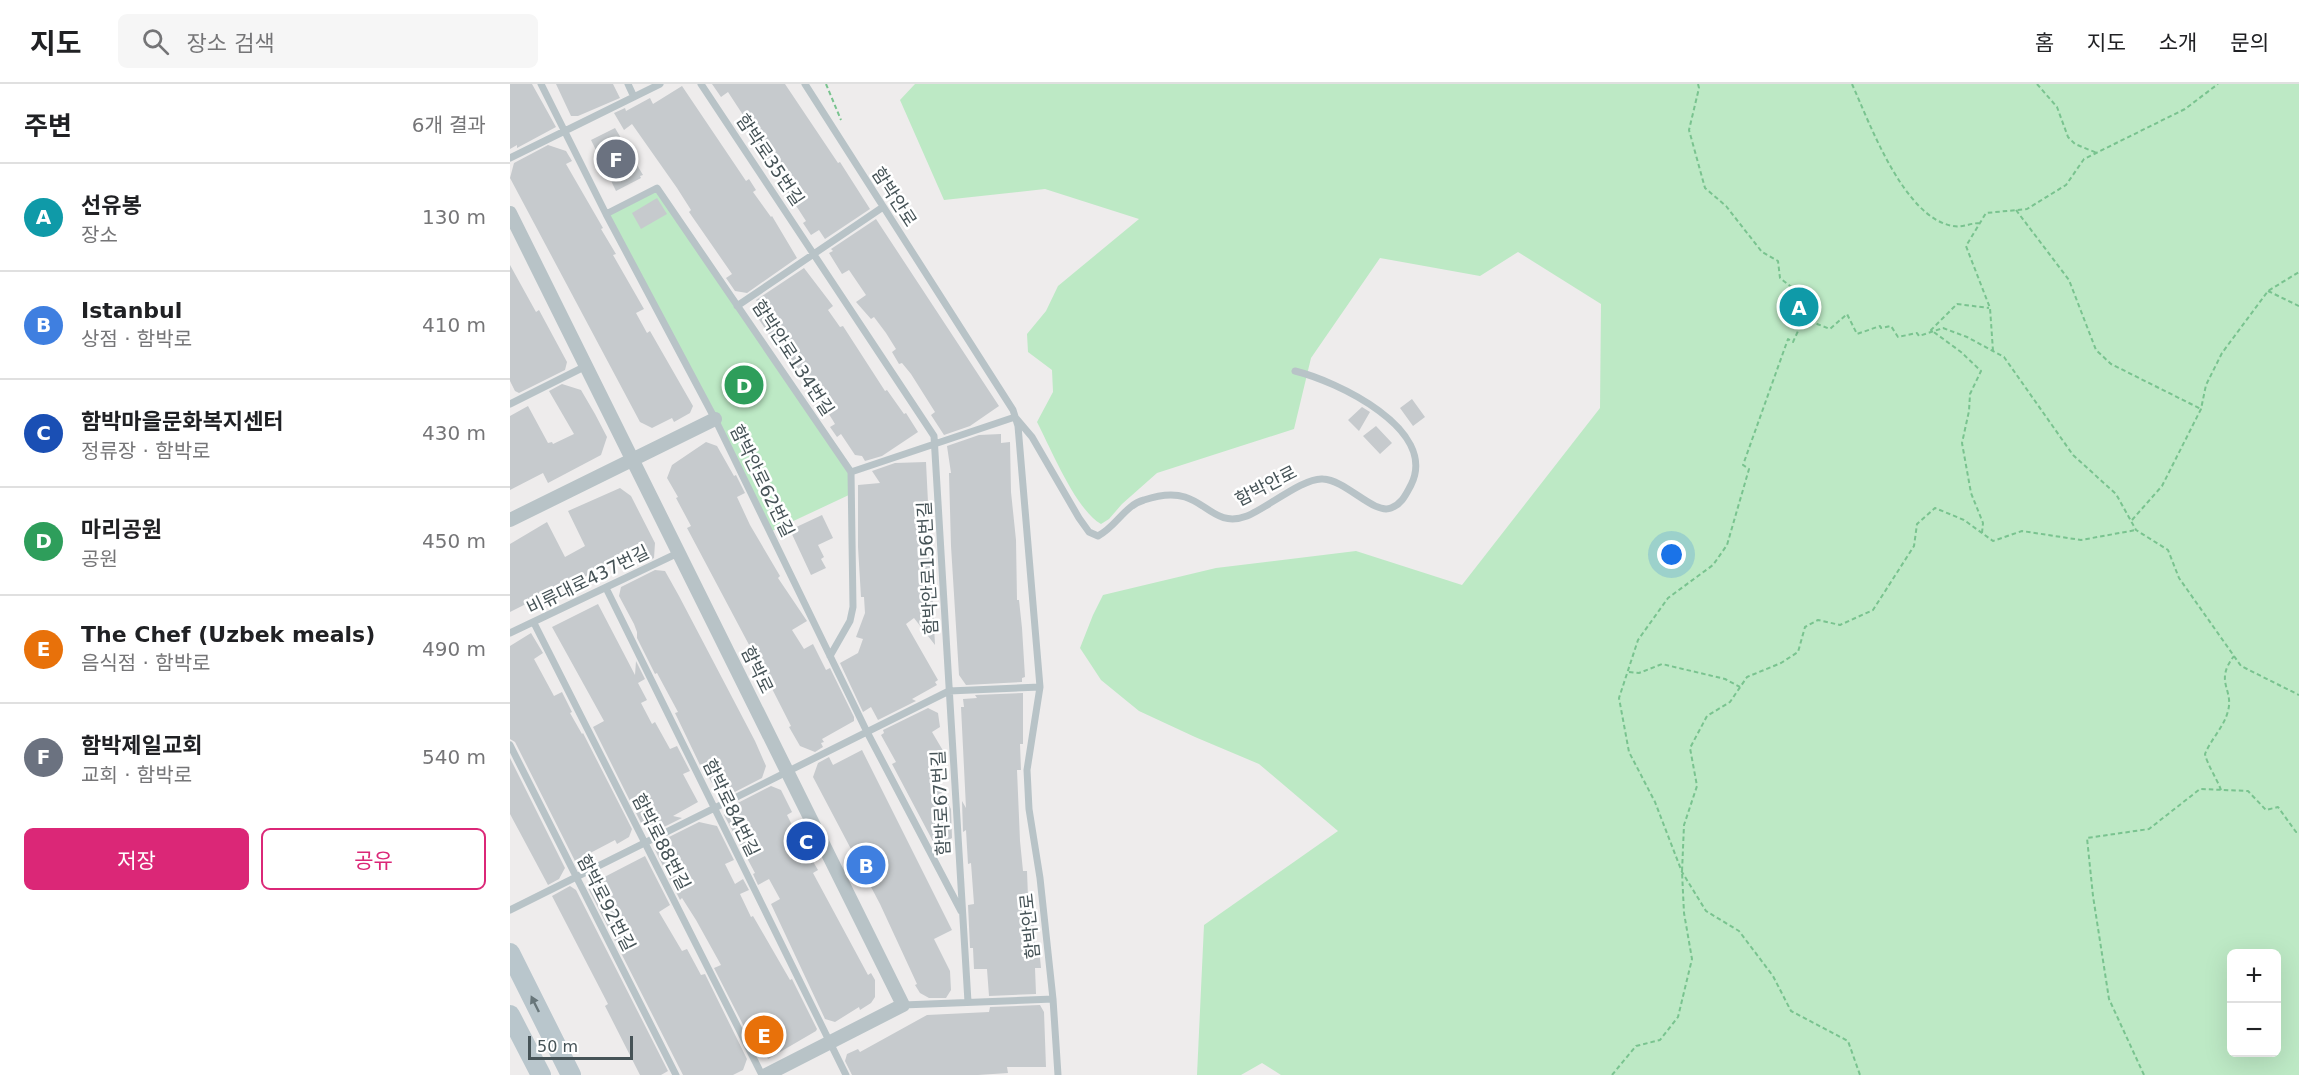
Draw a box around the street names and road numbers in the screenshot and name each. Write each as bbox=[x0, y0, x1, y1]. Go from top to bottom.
street label: 함박로35번길 bbox=[732, 110, 809, 209]
street label: 함박안로 bbox=[868, 163, 921, 230]
street label: 함박안로134번길 bbox=[748, 296, 839, 420]
street label: 함박안로62번길 bbox=[726, 421, 799, 540]
street label: 함박안로 bbox=[1231, 461, 1300, 510]
street label: 함박안로156번길 bbox=[914, 501, 941, 635]
street label: 비류대로437번길 bbox=[523, 541, 652, 618]
street label: 함박로 bbox=[737, 643, 778, 697]
street label: 함박로67번길 bbox=[927, 750, 954, 856]
street label: 함박로84번길 bbox=[699, 756, 764, 860]
street label: 함박로88번길 bbox=[628, 790, 695, 894]
street label: 함박로92번길 bbox=[573, 851, 640, 955]
street label: 함박안로 bbox=[1016, 892, 1043, 960]

